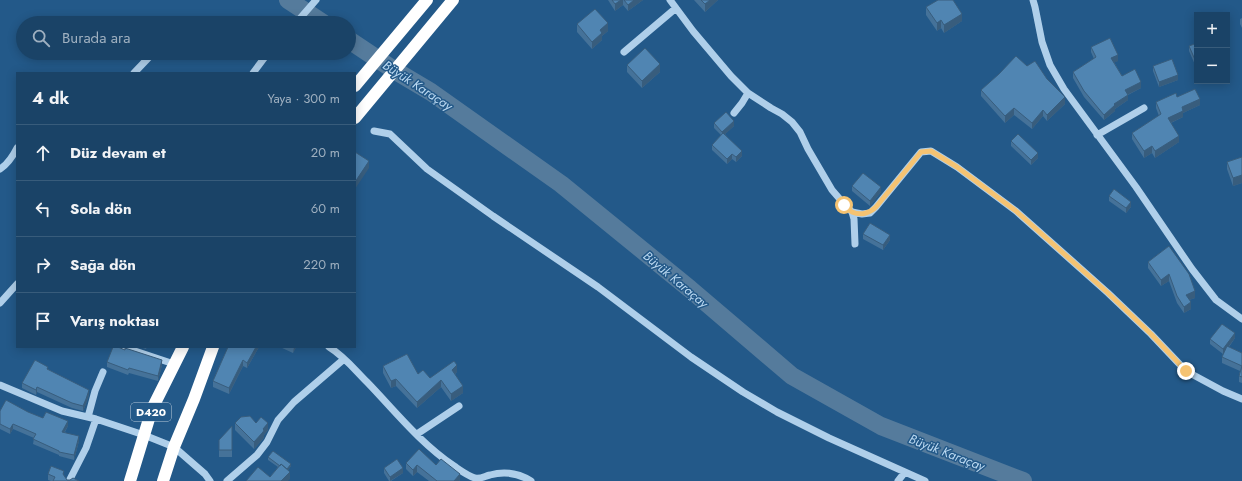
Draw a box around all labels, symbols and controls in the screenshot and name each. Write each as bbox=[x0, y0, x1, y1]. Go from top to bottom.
map controls bbox=[1194, 12, 1230, 84]
button: + bbox=[1194, 12, 1230, 48]
search box bbox=[16, 16, 356, 60]
icon: search bbox=[30, 27, 52, 49]
text: Burada ara bbox=[62, 27, 130, 49]
button: − bbox=[1194, 48, 1230, 84]
water label: Büyük Karaçay bbox=[379, 56, 458, 116]
text: 4 dk bbox=[32, 86, 69, 110]
text: Yaya · 300 m bbox=[267, 89, 340, 108]
icon: ahead bbox=[32, 142, 54, 164]
text: Düz devam et bbox=[70, 142, 166, 164]
text: 20 m bbox=[311, 143, 340, 162]
route start bbox=[835, 196, 853, 214]
icon: left bbox=[32, 198, 54, 220]
text: Sola dön bbox=[70, 198, 132, 220]
text: 60 m bbox=[311, 199, 340, 218]
water label: Büyük Karaçay bbox=[639, 246, 713, 313]
icon: right bbox=[32, 254, 54, 276]
text: Sağa dön bbox=[70, 254, 136, 276]
text: 220 m bbox=[303, 255, 340, 274]
icon: arrive bbox=[32, 310, 54, 332]
text: Varış noktası bbox=[70, 310, 159, 332]
route end bbox=[1177, 362, 1195, 380]
road number: D420 bbox=[131, 403, 171, 421]
water label: Büyük Karaçay bbox=[906, 429, 989, 476]

